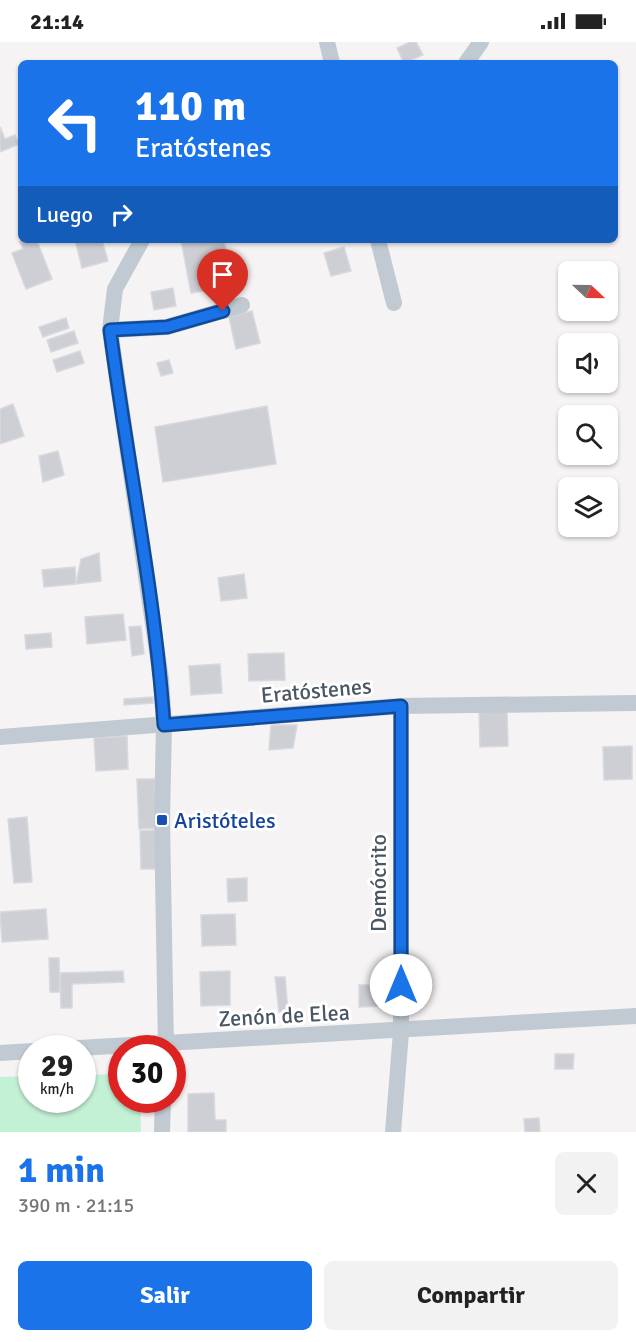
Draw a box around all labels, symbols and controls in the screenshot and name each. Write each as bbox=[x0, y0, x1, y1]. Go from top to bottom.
text: 21:14 bbox=[30, 8, 84, 35]
text: 110 m bbox=[135, 81, 246, 132]
icon: left bbox=[36, 84, 114, 162]
text: Eratóstenes bbox=[135, 132, 271, 165]
icon: right bbox=[105, 198, 138, 231]
text: Luego bbox=[36, 201, 93, 228]
pin bbox=[197, 249, 248, 311]
icon: arrive bbox=[206, 258, 239, 291]
north arrow bbox=[558, 261, 618, 321]
map controls bbox=[558, 261, 618, 537]
button: sound bbox=[558, 333, 618, 393]
button: search bbox=[558, 405, 618, 465]
button: layers bbox=[558, 477, 618, 537]
street label: Eratóstenes bbox=[260, 672, 373, 709]
place label: Aristóteles bbox=[174, 807, 276, 834]
marker: Aristóteles bbox=[155, 813, 169, 827]
street label: Demócrito bbox=[365, 834, 392, 932]
position arrow bbox=[369, 953, 433, 1017]
street label: Zenón de Elea bbox=[218, 999, 350, 1032]
speed limit sign: 30 bbox=[108, 1035, 186, 1113]
text: 29 bbox=[41, 1048, 73, 1085]
text: km/h bbox=[40, 1080, 74, 1098]
text: 1 min bbox=[18, 1148, 105, 1193]
button: close bbox=[555, 1152, 618, 1215]
text: 390 m · 21:15 bbox=[18, 1193, 134, 1218]
button: Salir bbox=[18, 1261, 312, 1330]
button: Compartir bbox=[324, 1261, 618, 1330]

